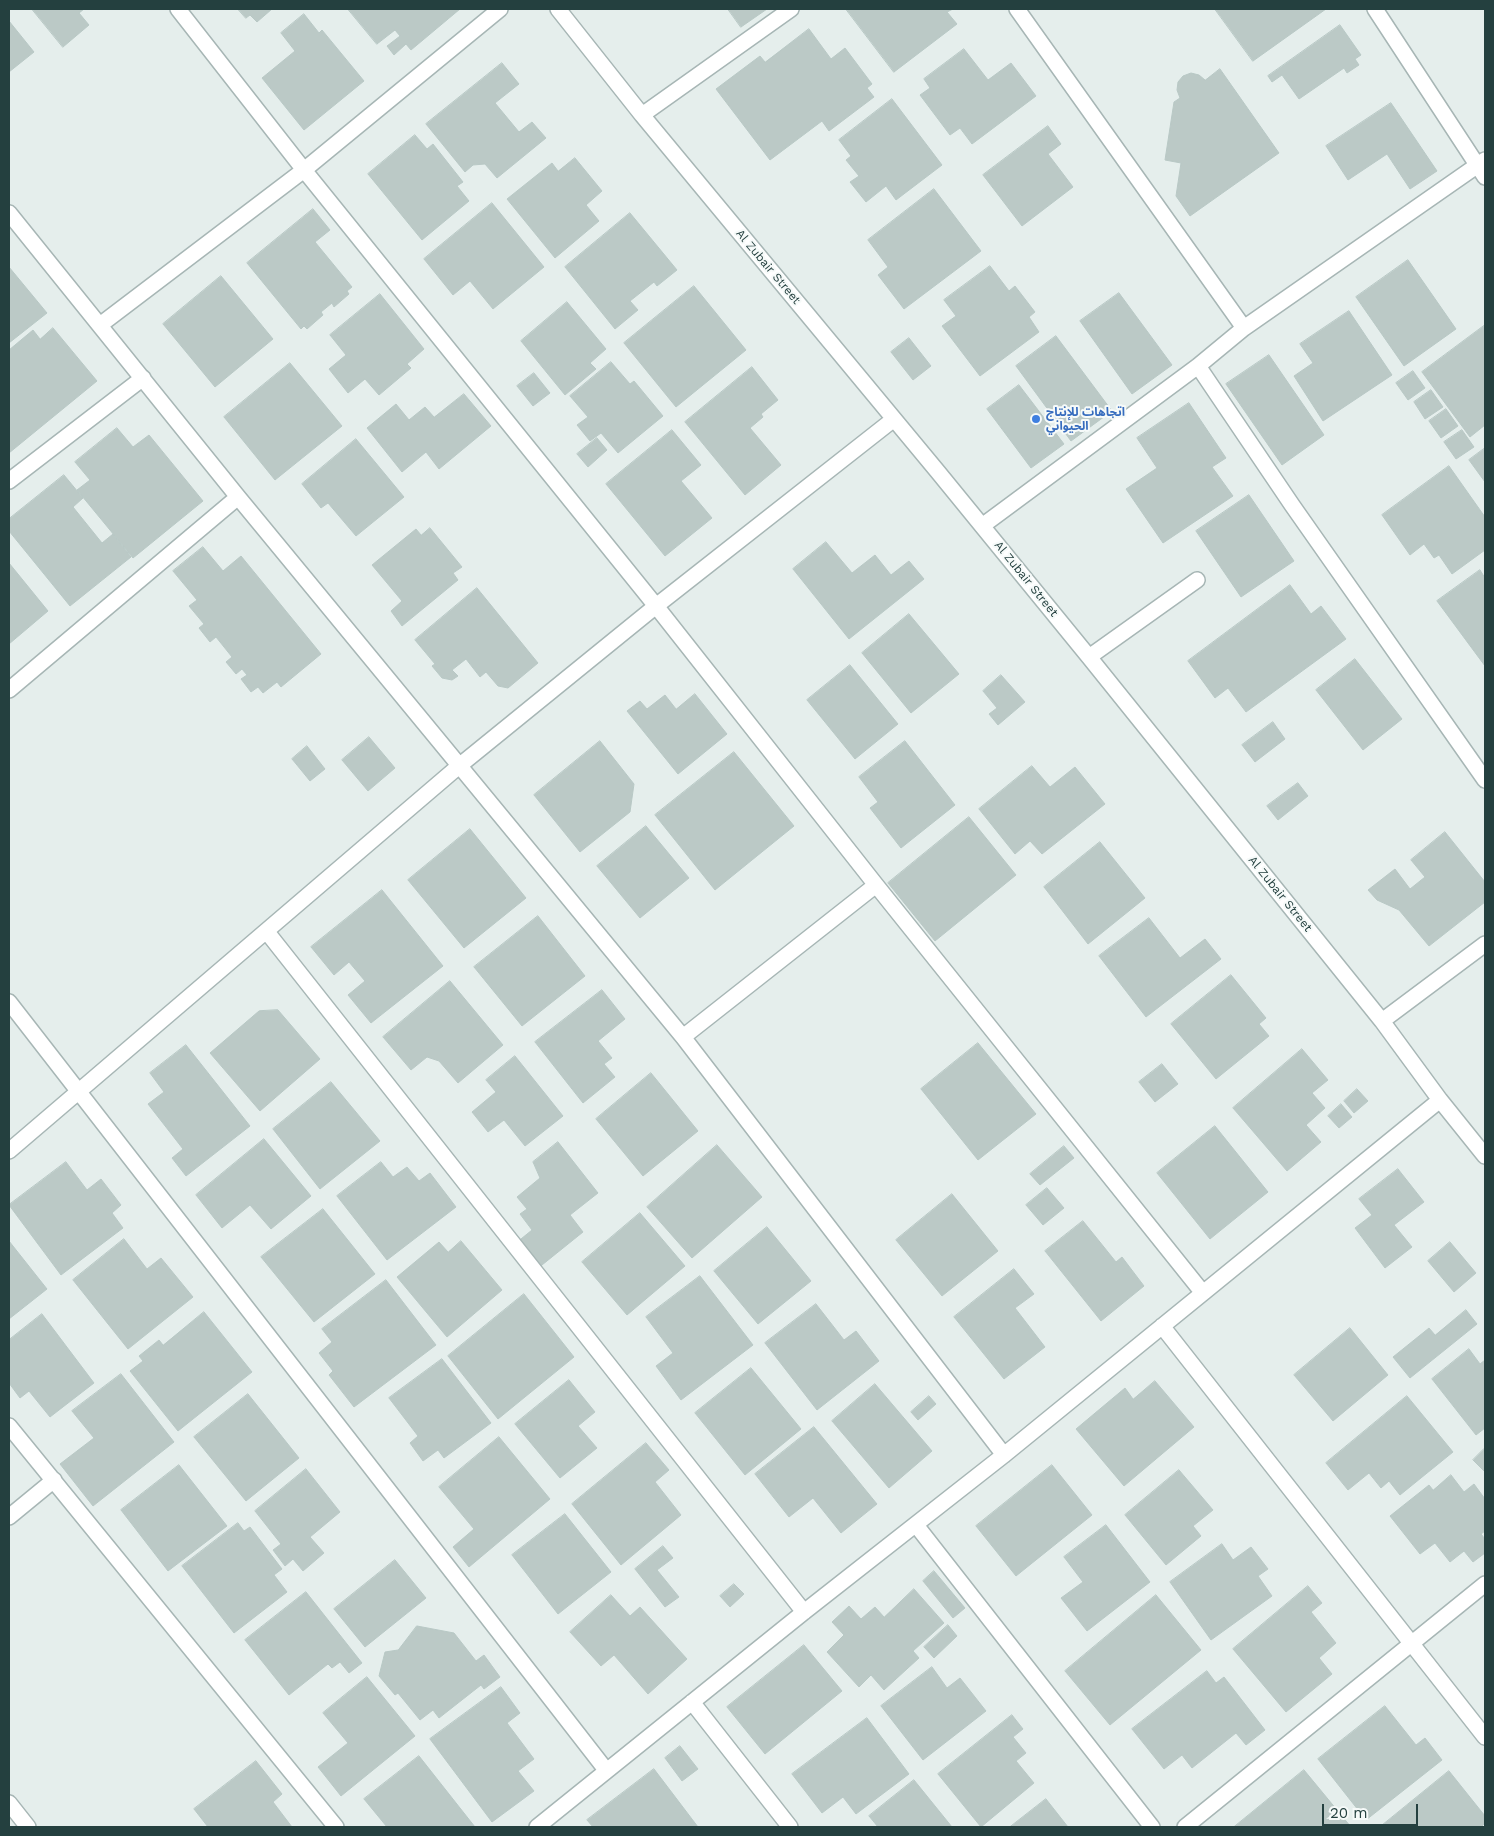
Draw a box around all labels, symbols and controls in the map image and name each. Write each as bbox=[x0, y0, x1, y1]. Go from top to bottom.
street label: Al Zubair Street bbox=[733, 227, 803, 307]
place label: اتجاهات للإنتاج الحيواني bbox=[1046, 405, 1125, 433]
marker: اتجاهات للإنتاج الحيواني bbox=[1030, 413, 1042, 425]
street label: Al Zubair Street bbox=[991, 538, 1061, 620]
street label: Al Zubair Street bbox=[1245, 853, 1315, 935]
scale bar bbox=[1324, 1794, 1420, 1826]
text: 20 m bbox=[1330, 1804, 1368, 1822]

